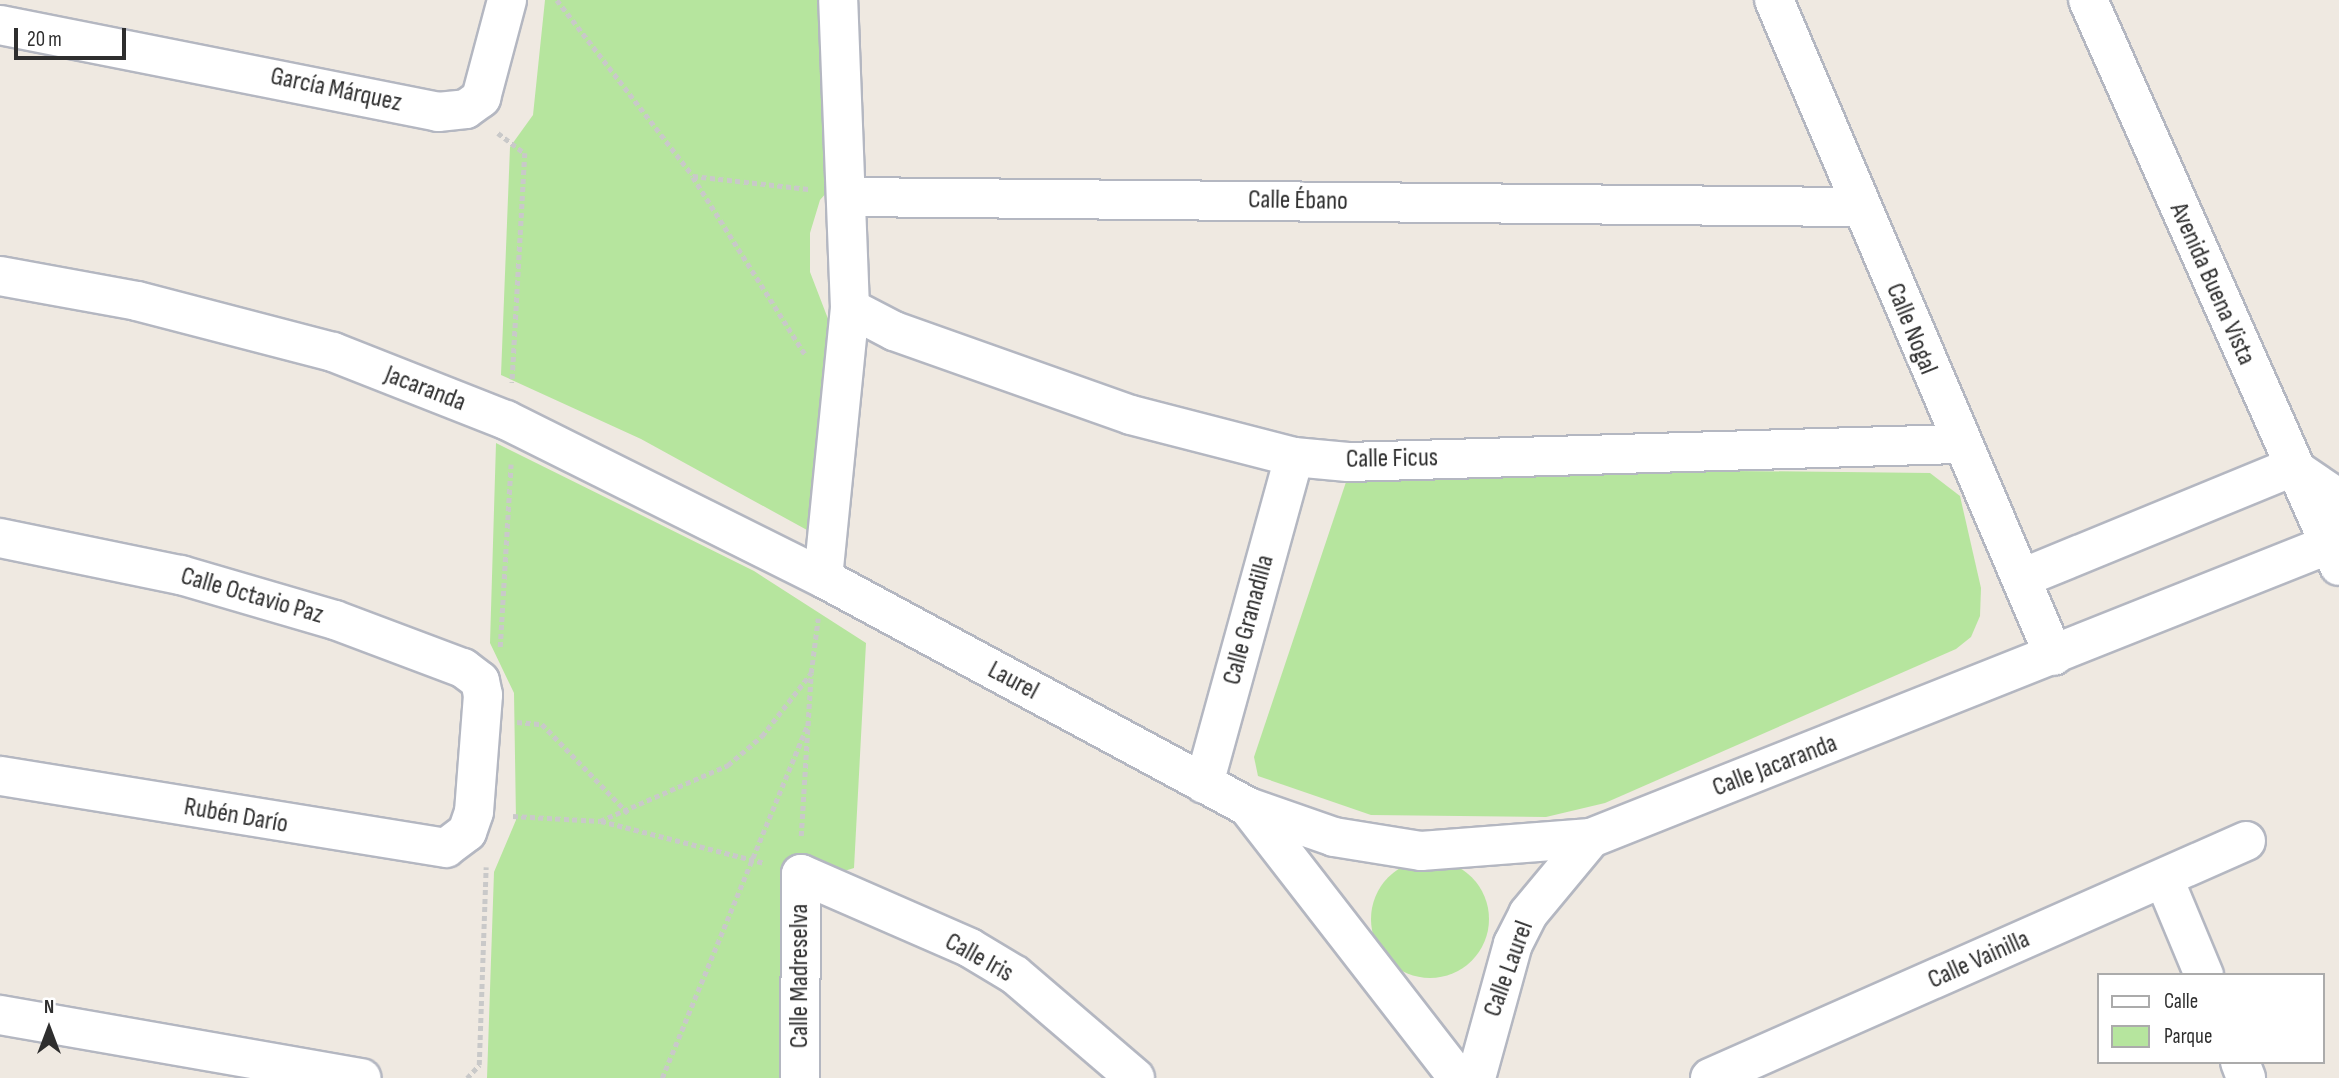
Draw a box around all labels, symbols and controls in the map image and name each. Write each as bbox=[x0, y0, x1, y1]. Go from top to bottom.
scale bar bbox=[18, 14, 130, 58]
text: 20 m bbox=[27, 27, 62, 52]
street label: García Márquez bbox=[268, 61, 404, 119]
street label: Calle Ébano bbox=[1248, 185, 1348, 217]
street label: Avenida Buena Vista bbox=[2162, 198, 2262, 370]
street label: Calle Nogal bbox=[1879, 279, 1943, 379]
street label: Jacaranda bbox=[380, 359, 470, 419]
street label: Calle Ficus bbox=[1346, 443, 1438, 475]
street label: Calle Granadilla bbox=[1217, 552, 1281, 688]
street label: Calle Octavio Paz bbox=[177, 561, 327, 631]
street label: Laurel bbox=[982, 655, 1044, 707]
street label: Calle Jacaranda bbox=[1708, 728, 1842, 804]
street label: Rubén Darío bbox=[182, 792, 290, 840]
street label: Calle Madreselva bbox=[784, 904, 816, 1048]
street label: Calle Laurel bbox=[1477, 917, 1541, 1021]
street label: Calle Vainilla bbox=[1923, 924, 2035, 996]
street label: Calle Iris bbox=[939, 927, 1019, 989]
legend bbox=[2098, 973, 2325, 1064]
text: Calle bbox=[2164, 989, 2198, 1014]
north arrow bbox=[14, 994, 84, 1064]
text: N bbox=[44, 996, 54, 1019]
text: Parque bbox=[2164, 1024, 2212, 1049]

